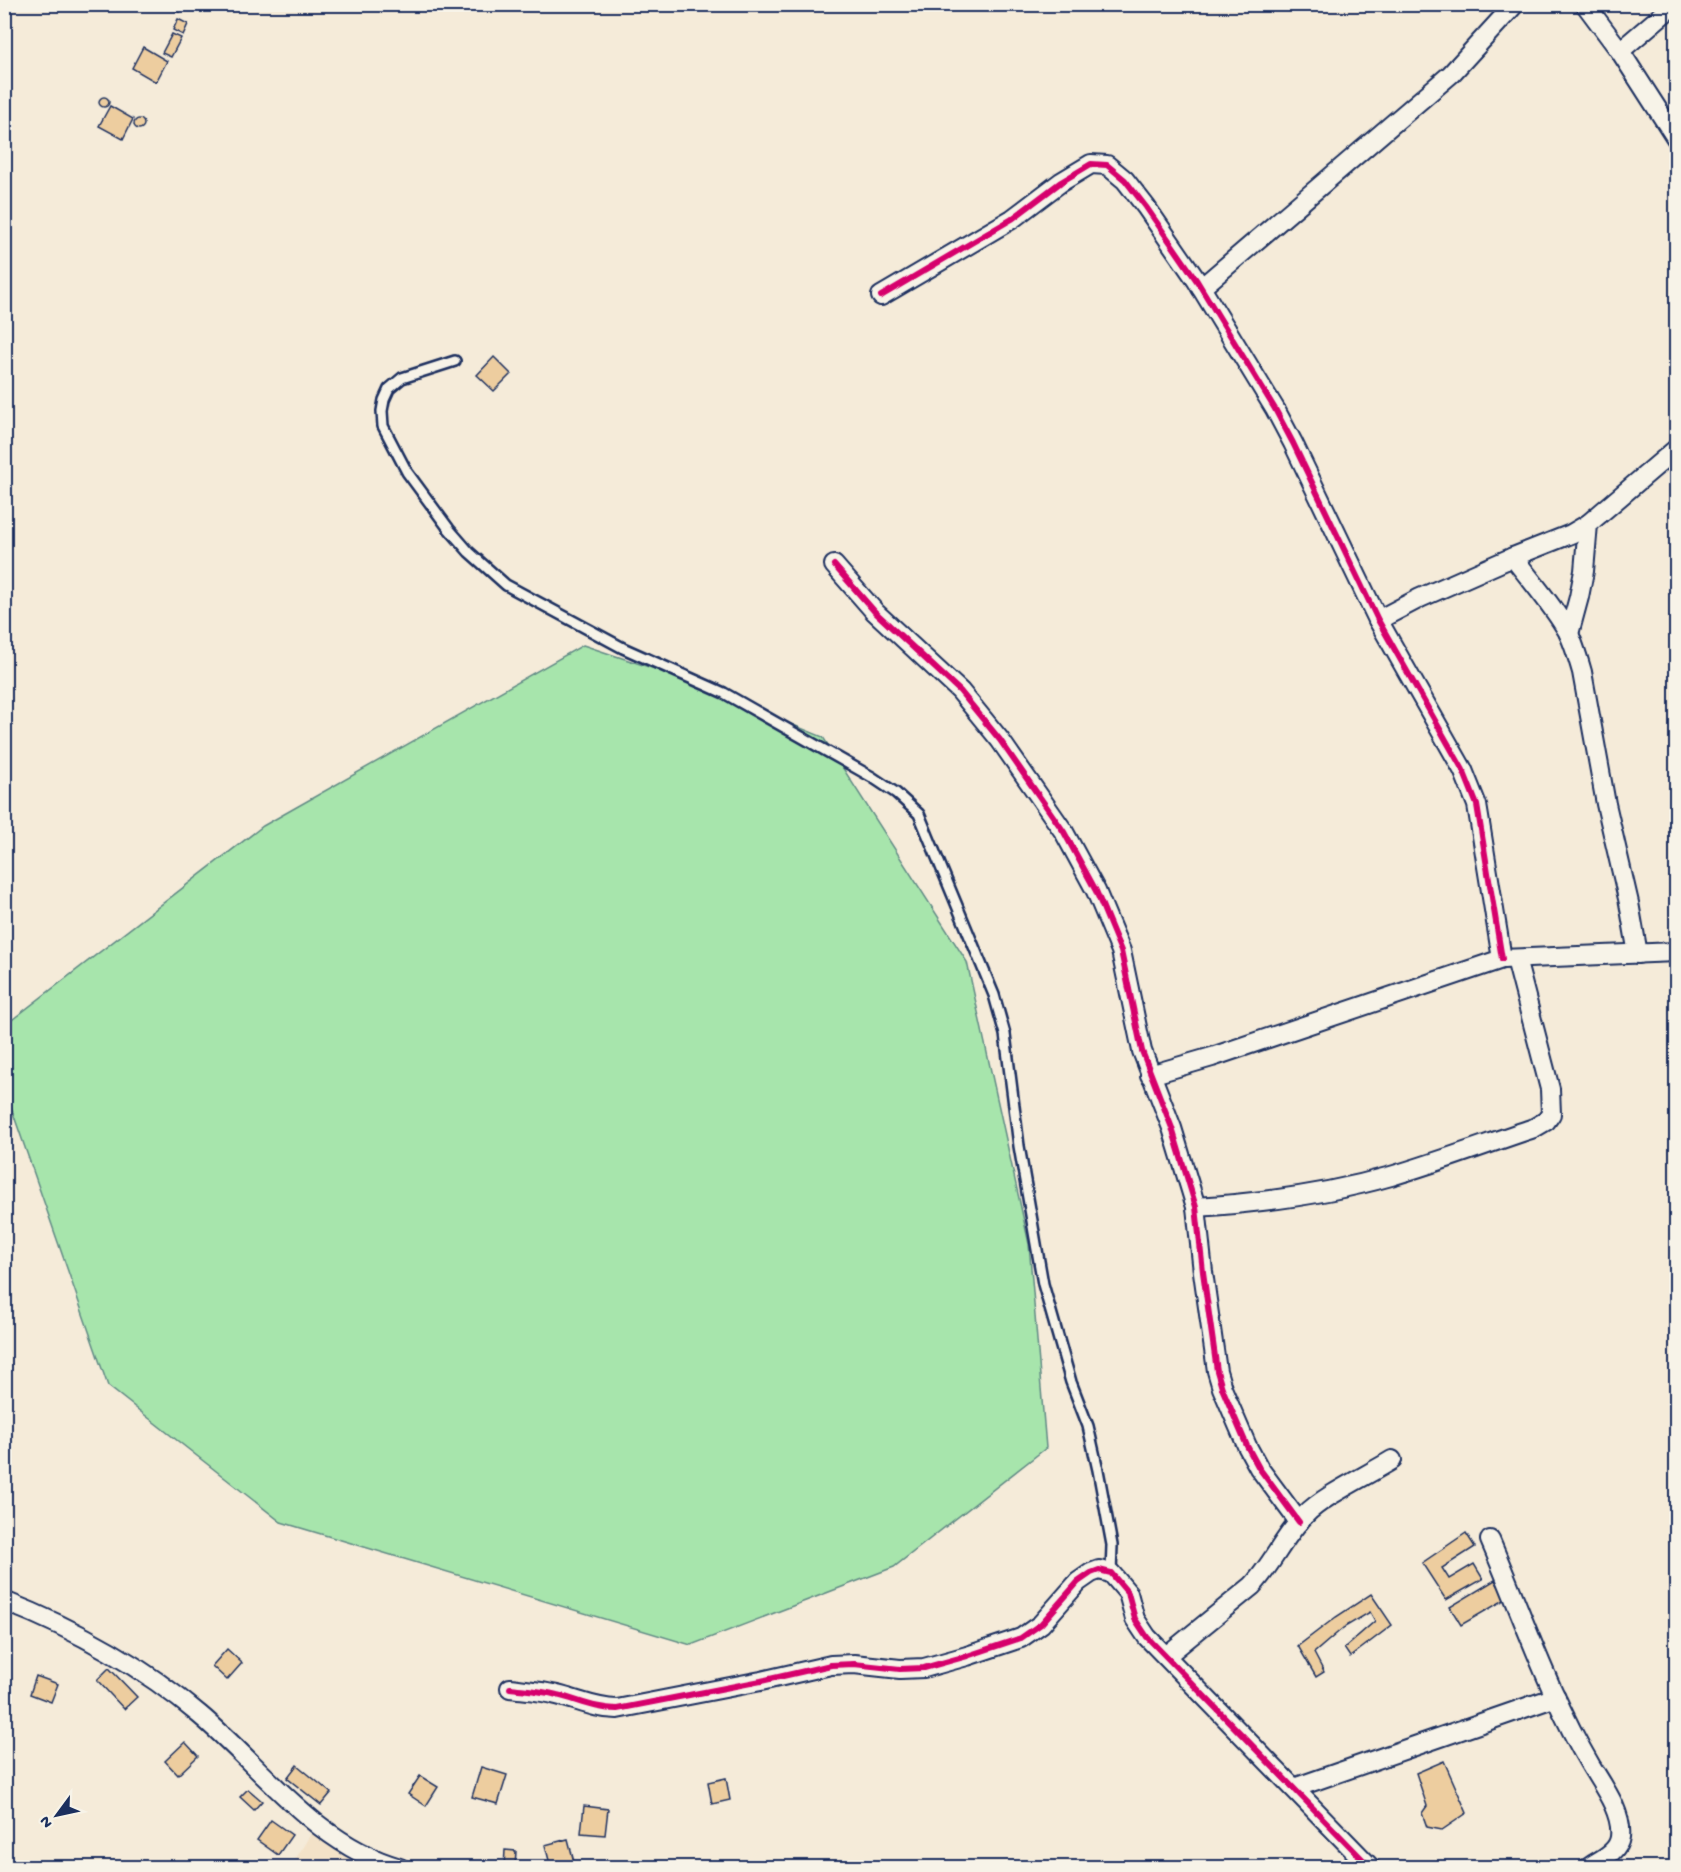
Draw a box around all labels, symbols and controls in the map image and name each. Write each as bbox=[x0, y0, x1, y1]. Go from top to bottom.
north arrow bbox=[27, 1785, 87, 1845]
text: N bbox=[36, 1811, 58, 1831]

